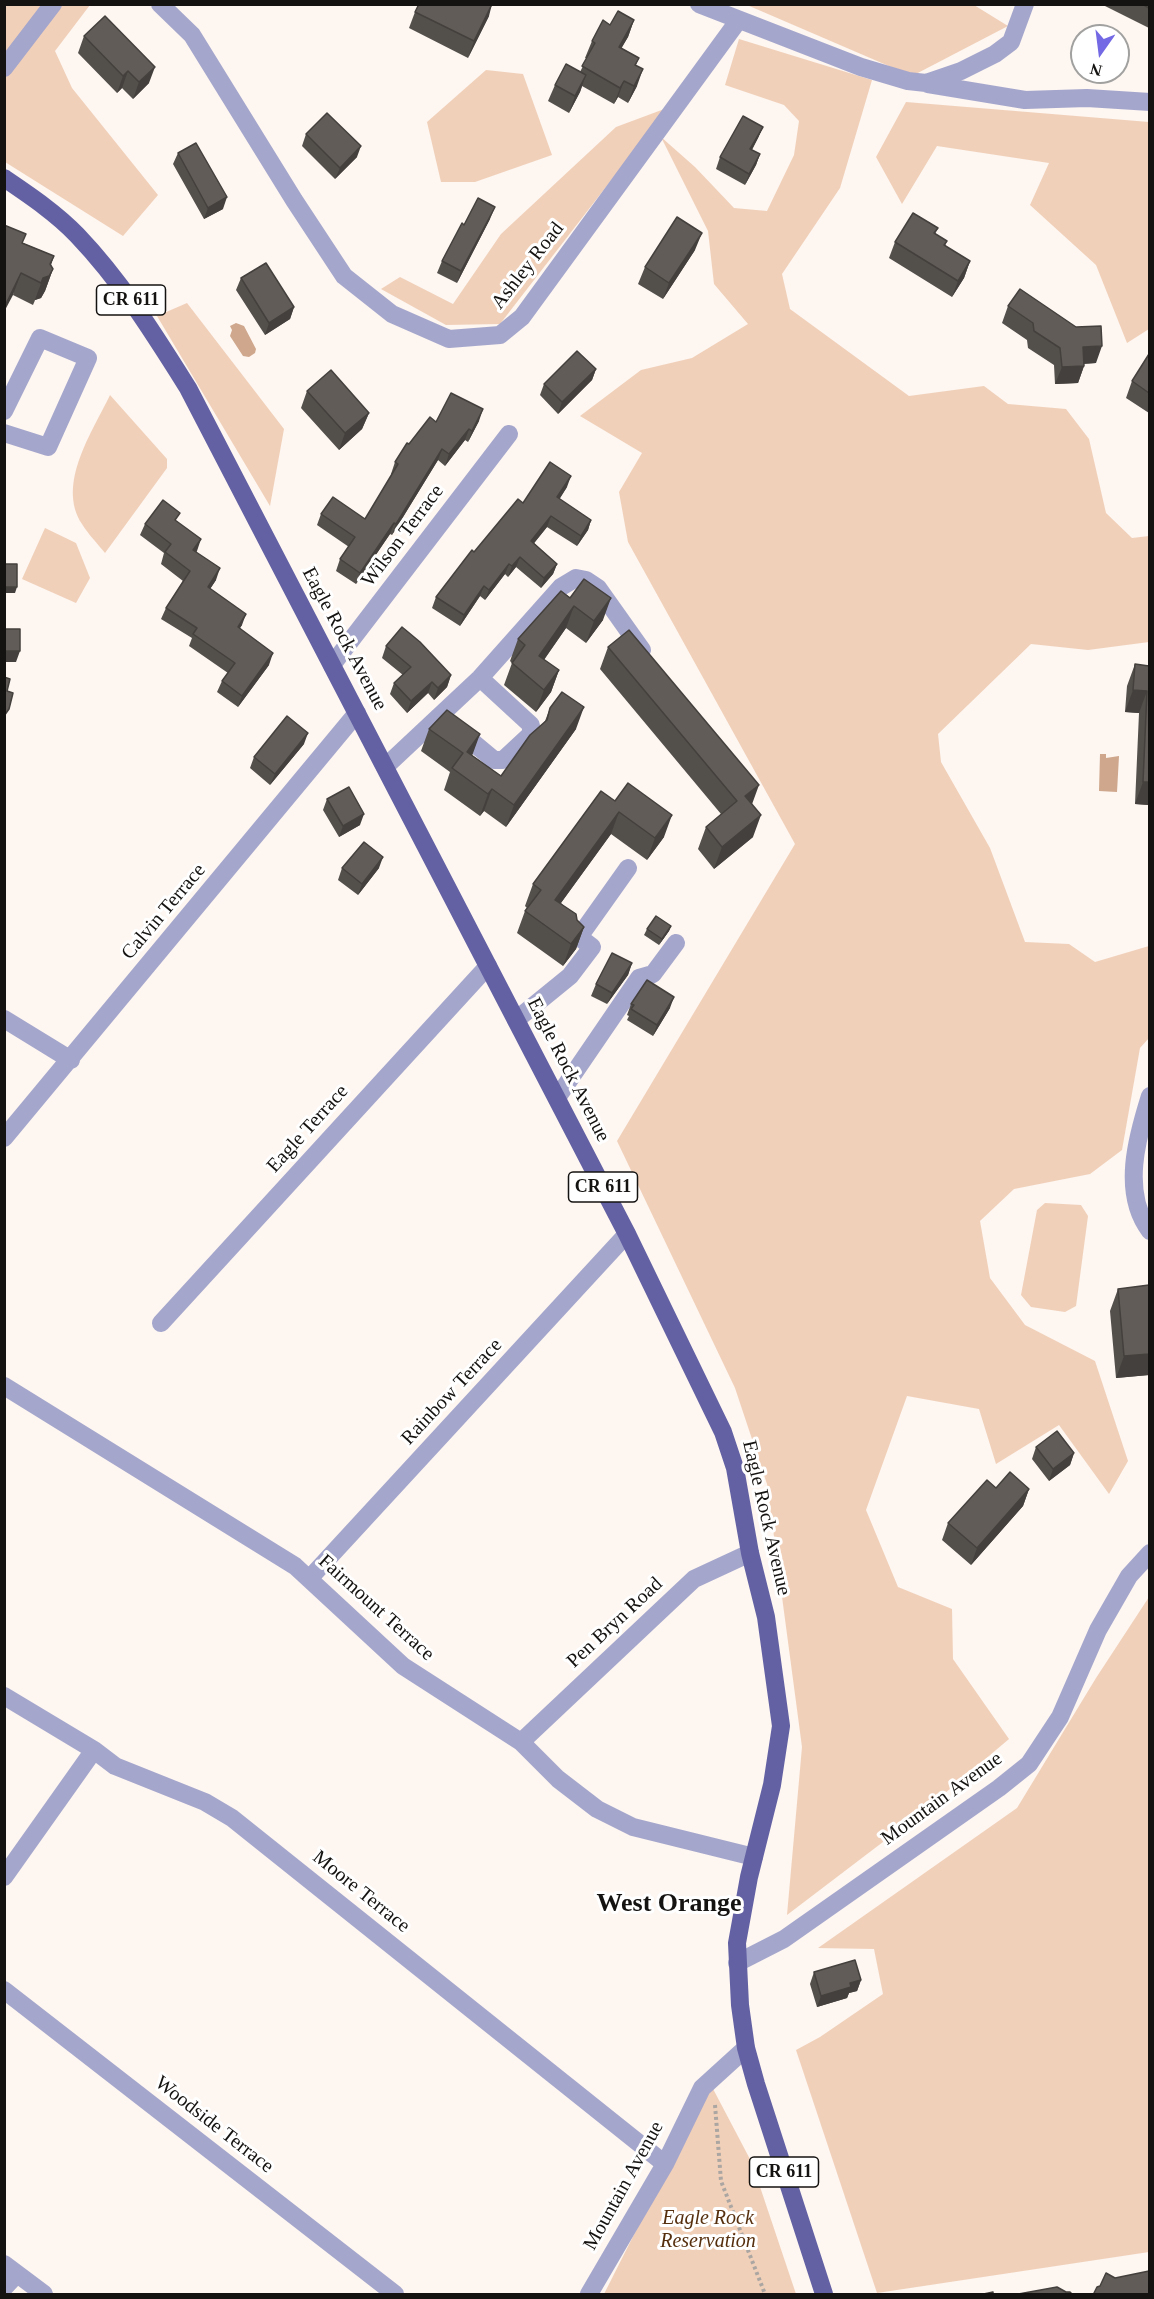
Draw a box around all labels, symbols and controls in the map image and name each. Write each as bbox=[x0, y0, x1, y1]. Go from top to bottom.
north arrow bbox=[1070, 24, 1130, 84]
text: N bbox=[1088, 60, 1104, 80]
street label: Ashley Road bbox=[487, 218, 569, 314]
road number: CR 611 bbox=[96, 285, 166, 315]
street label: Wilson Terrace bbox=[357, 480, 449, 592]
street label: Eagle Rock Avenue bbox=[296, 563, 392, 715]
street label: Calvin Terrace bbox=[117, 859, 211, 965]
street label: Eagle Rock Avenue bbox=[521, 994, 615, 1146]
street label: Eagle Terrace bbox=[262, 1080, 354, 1178]
road number: CR 611 bbox=[568, 1172, 638, 1202]
street label: Rainbow Terrace bbox=[397, 1334, 507, 1450]
street label: Eagle Rock Avenue bbox=[736, 1438, 796, 1598]
street label: Fairmount Terrace bbox=[313, 1550, 439, 1666]
street label: Pen Bryn Road bbox=[562, 1573, 668, 1673]
street label: Mountain Avenue bbox=[877, 1747, 1007, 1851]
street label: Moore Terrace bbox=[308, 1846, 414, 1938]
district label: West Orange bbox=[596, 1888, 742, 1920]
street label: Woodside Terrace bbox=[150, 2071, 278, 2179]
street label: Mountain Avenue bbox=[579, 2117, 669, 2255]
road number: CR 611 bbox=[750, 2157, 818, 2187]
park label: Eagle Rock Reservation bbox=[660, 2207, 756, 2254]

